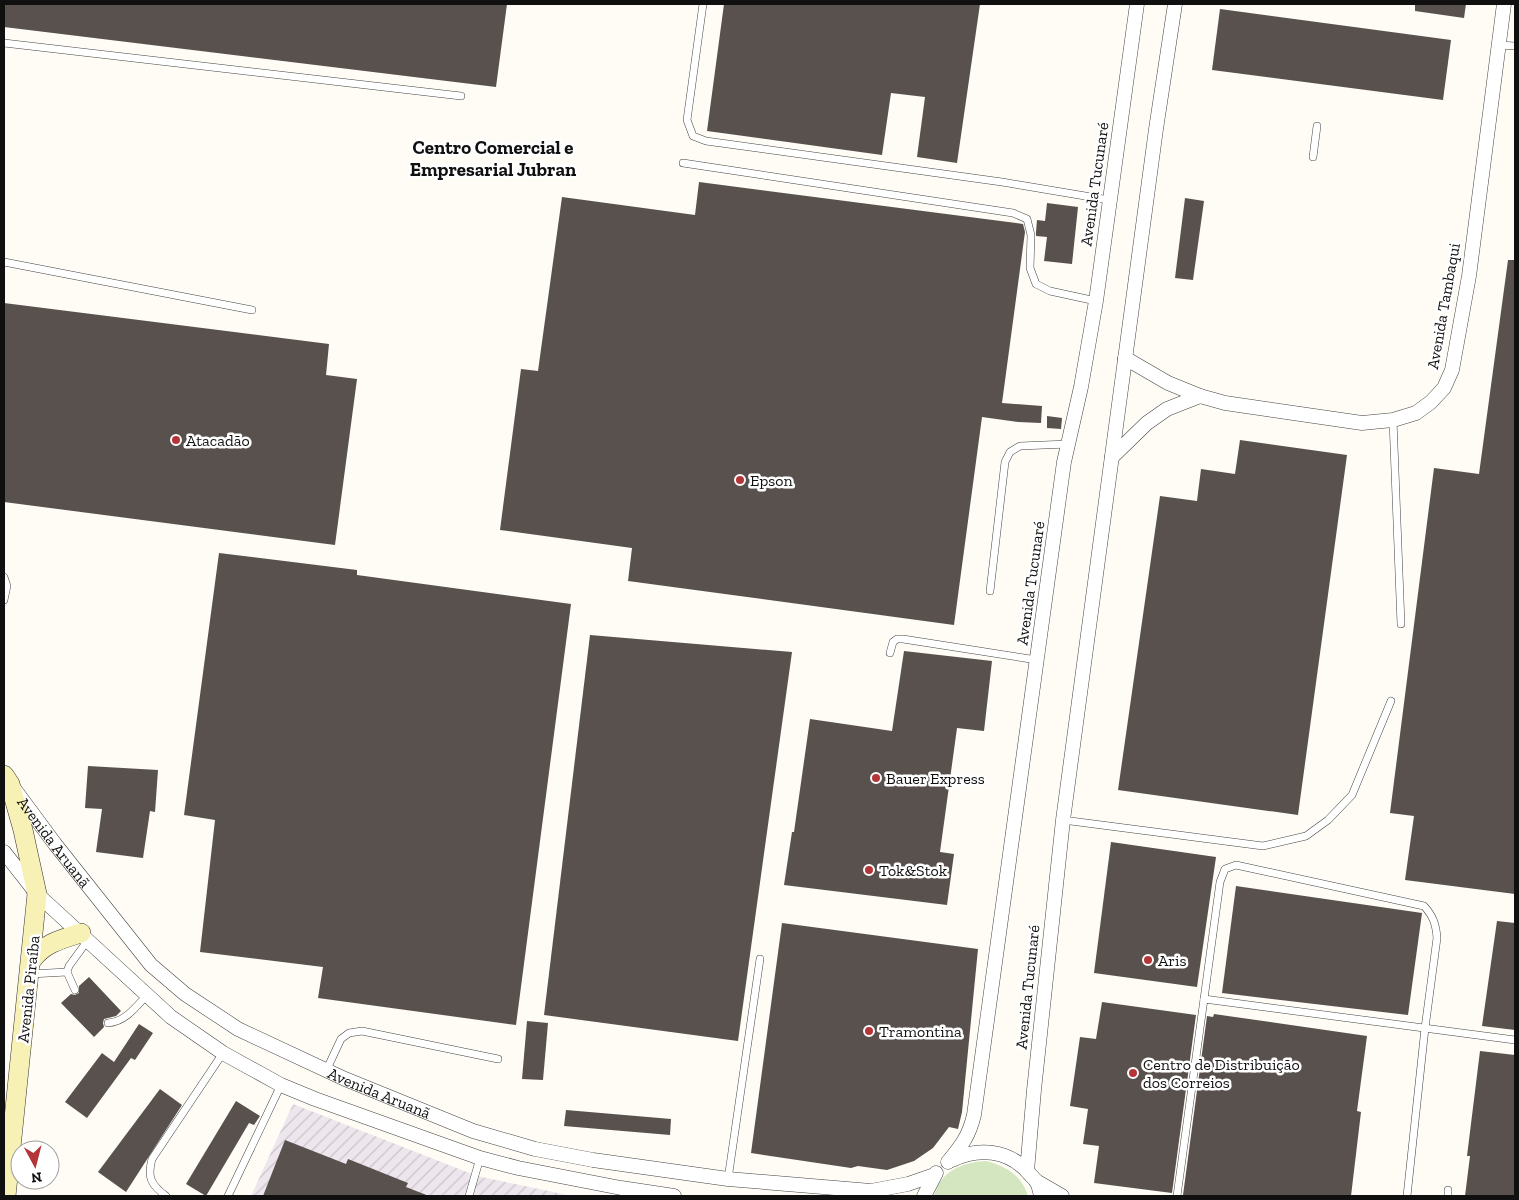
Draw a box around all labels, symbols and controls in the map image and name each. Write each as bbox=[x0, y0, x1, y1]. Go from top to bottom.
street label: Avenida Tucunaré bbox=[1076, 121, 1113, 247]
district label: Centro Comercial e Empresarial Jubran bbox=[410, 136, 577, 181]
street label: Avenida Tambaqui bbox=[1423, 241, 1464, 371]
place label: Atacadão bbox=[186, 431, 250, 450]
marker: Atacadão bbox=[170, 434, 182, 446]
place label: Epson bbox=[750, 471, 793, 490]
marker: Epson bbox=[734, 474, 746, 486]
street label: Avenida Tucunaré bbox=[1012, 520, 1049, 646]
place label: Bauer Express bbox=[886, 769, 985, 788]
marker: Bauer Express bbox=[870, 772, 882, 784]
street label: Avenida Aruanã bbox=[13, 793, 95, 891]
place label: Tok&Stok bbox=[879, 861, 948, 880]
marker: Tok&Stok bbox=[863, 864, 875, 876]
street label: Avenida Tucunaré bbox=[1012, 924, 1043, 1050]
street label: Avenida Piraíba bbox=[13, 934, 44, 1044]
place label: Aris bbox=[1158, 951, 1187, 970]
marker: Aris bbox=[1142, 954, 1154, 966]
place label: Tramontina bbox=[879, 1022, 962, 1041]
marker: Tramontina bbox=[863, 1025, 875, 1037]
place label: Centro de Distribuição dos Correios bbox=[1143, 1055, 1300, 1092]
street label: Avenida Aruanã bbox=[325, 1063, 433, 1123]
marker: Centro de Distribuição dos Correios bbox=[1127, 1067, 1139, 1079]
north arrow bbox=[10, 1140, 60, 1190]
text: N bbox=[30, 1168, 43, 1187]

